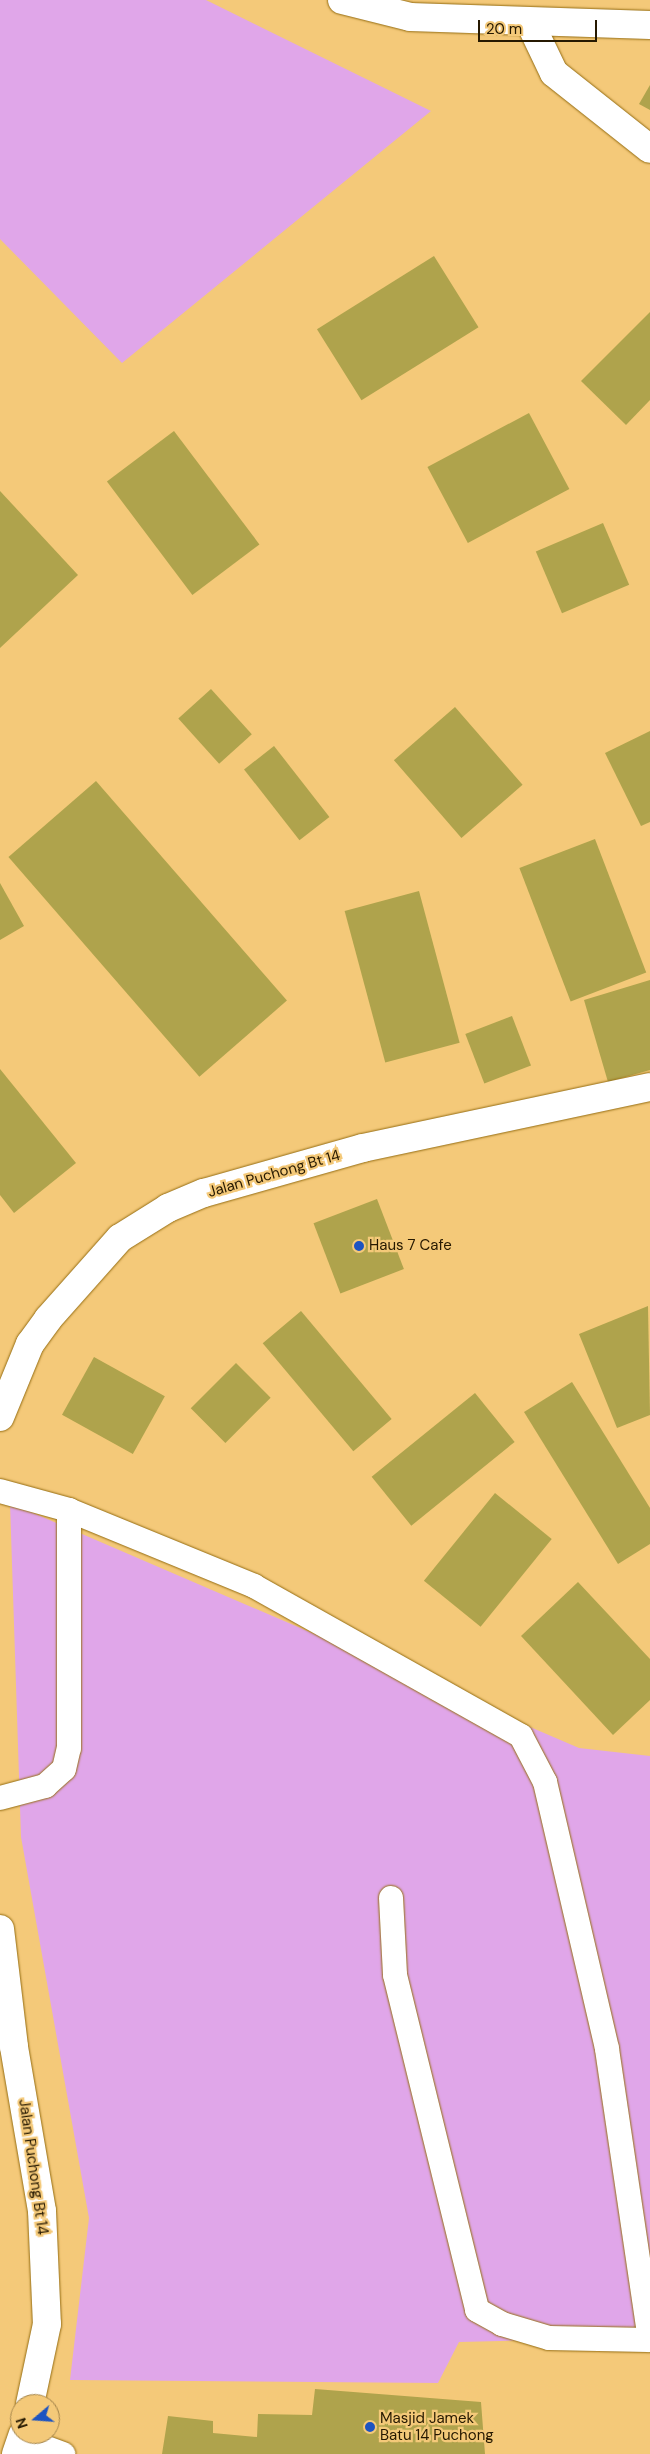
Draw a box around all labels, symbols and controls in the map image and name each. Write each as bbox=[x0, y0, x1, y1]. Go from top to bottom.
scale bar bbox=[480, 10, 599, 42]
text: 20 m bbox=[486, 19, 522, 39]
street label: Jalan Puchong Bt 14 bbox=[206, 1146, 342, 1202]
place label: Haus 7 Cafe bbox=[369, 1237, 452, 1255]
marker: Haus 7 Cafe bbox=[353, 1240, 365, 1252]
street label: Jalan Puchong Bt 14 bbox=[15, 2098, 51, 2236]
north arrow bbox=[10, 2394, 60, 2444]
place label: Masjid Jamek Batu 14 Puchong bbox=[380, 2409, 494, 2444]
text: N bbox=[12, 2416, 32, 2431]
marker: Masjid Jamek Batu 14 Puchong bbox=[364, 2421, 376, 2433]

